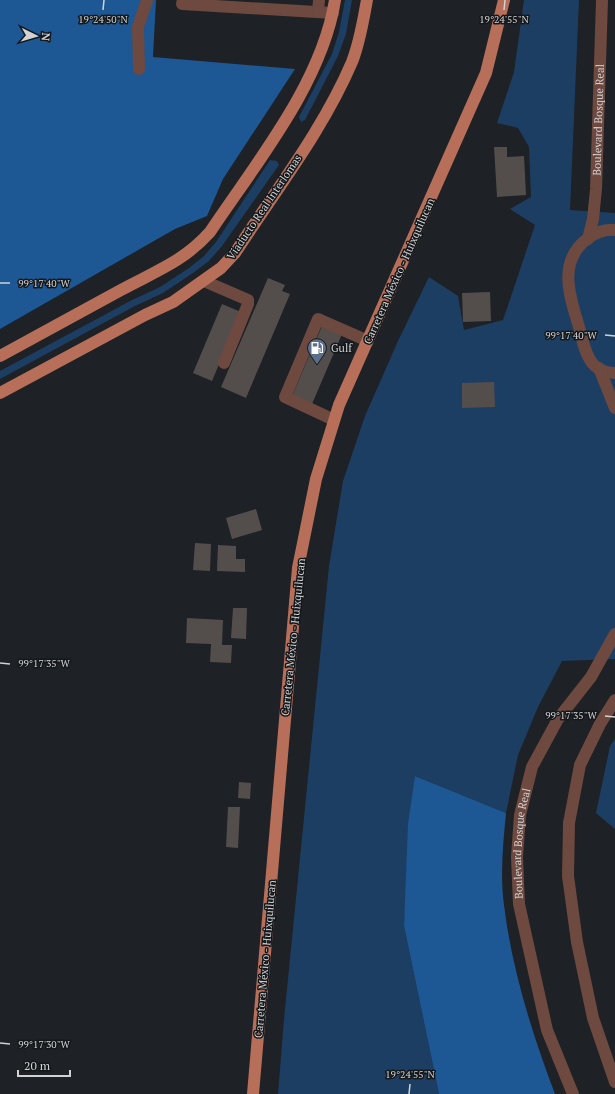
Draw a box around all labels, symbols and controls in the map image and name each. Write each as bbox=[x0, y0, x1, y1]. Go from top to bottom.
text: 19°24'50"N bbox=[78, 13, 128, 26]
text: 19°24'55"N bbox=[479, 13, 529, 26]
north arrow bbox=[16, 16, 56, 56]
text: N bbox=[39, 32, 53, 42]
street label: Boulevard Bosque Real bbox=[589, 64, 607, 176]
street label: Viaducto Real Interlomas bbox=[224, 151, 305, 262]
street label: Carretera México - Huixquilucan bbox=[360, 195, 438, 346]
text: 99°17'40"W bbox=[18, 277, 70, 290]
text: 99°17'40"W bbox=[545, 329, 597, 342]
fuel station icon: Gulf bbox=[306, 337, 328, 365]
place label: Gulf bbox=[331, 341, 353, 355]
street label: Carretera México - Huixquilucan bbox=[278, 557, 308, 717]
text: 99°17'35"W bbox=[18, 657, 70, 670]
text: 99°17'35"W bbox=[545, 709, 597, 722]
street label: Boulevard Bosque Real bbox=[510, 787, 533, 899]
street label: Carretera México - Huixquilucan bbox=[251, 879, 279, 1039]
text: 99°17'30"W bbox=[18, 1038, 70, 1051]
scale bar bbox=[18, 1052, 70, 1078]
text: 20 m bbox=[24, 1058, 51, 1073]
text: 19°24'55"N bbox=[385, 1068, 435, 1081]

